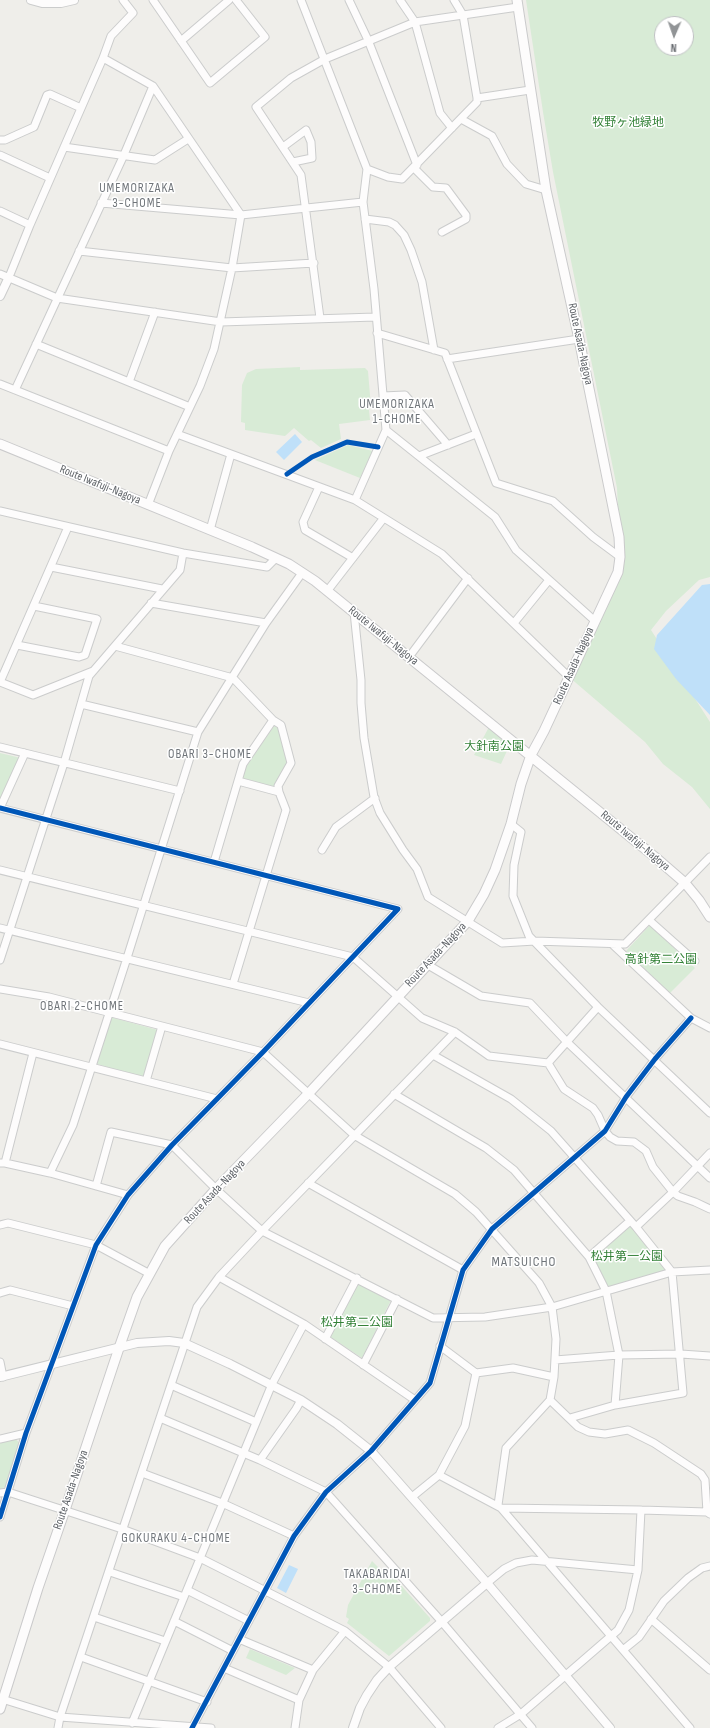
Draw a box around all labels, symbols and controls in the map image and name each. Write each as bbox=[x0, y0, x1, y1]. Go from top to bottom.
north arrow bbox=[654, 16, 694, 56]
text: N bbox=[670, 41, 677, 54]
park label: 牧野ヶ池緑地 bbox=[592, 116, 664, 130]
district label: UMEMORIZAKA 3-CHOME bbox=[99, 181, 175, 212]
street label: Route Asada-Nagoya bbox=[564, 302, 596, 386]
district label: UMEMORIZAKA 1-CHOME bbox=[359, 397, 435, 428]
street label: Route Iwafuji-Nagoya bbox=[57, 462, 143, 508]
street label: Route Iwafuji-Nagoya bbox=[345, 603, 421, 669]
street label: Route Asada-Nagoya bbox=[550, 625, 598, 707]
park label: 大針南公園 bbox=[464, 740, 524, 754]
district label: OBARI 3-CHOME bbox=[168, 747, 252, 763]
street label: Route Iwafuji-Nagoya bbox=[597, 808, 673, 874]
street label: Route Asada-Nagoya bbox=[402, 920, 470, 990]
park label: 高針第二公園 bbox=[625, 953, 697, 967]
district label: OBARI 2-CHOME bbox=[40, 999, 124, 1015]
street label: Route Asada-Nagoya bbox=[181, 1157, 249, 1227]
park label: 松井第一公園 bbox=[591, 1250, 663, 1264]
district label: MATSUICHO bbox=[492, 1254, 556, 1270]
park label: 松井第二公園 bbox=[321, 1316, 393, 1330]
street label: Route Asada-Nagoya bbox=[51, 1448, 91, 1532]
district label: GOKURAKU 4-CHOME bbox=[121, 1531, 231, 1547]
district label: TAKABARIDAI 3-CHOME bbox=[343, 1567, 411, 1598]

